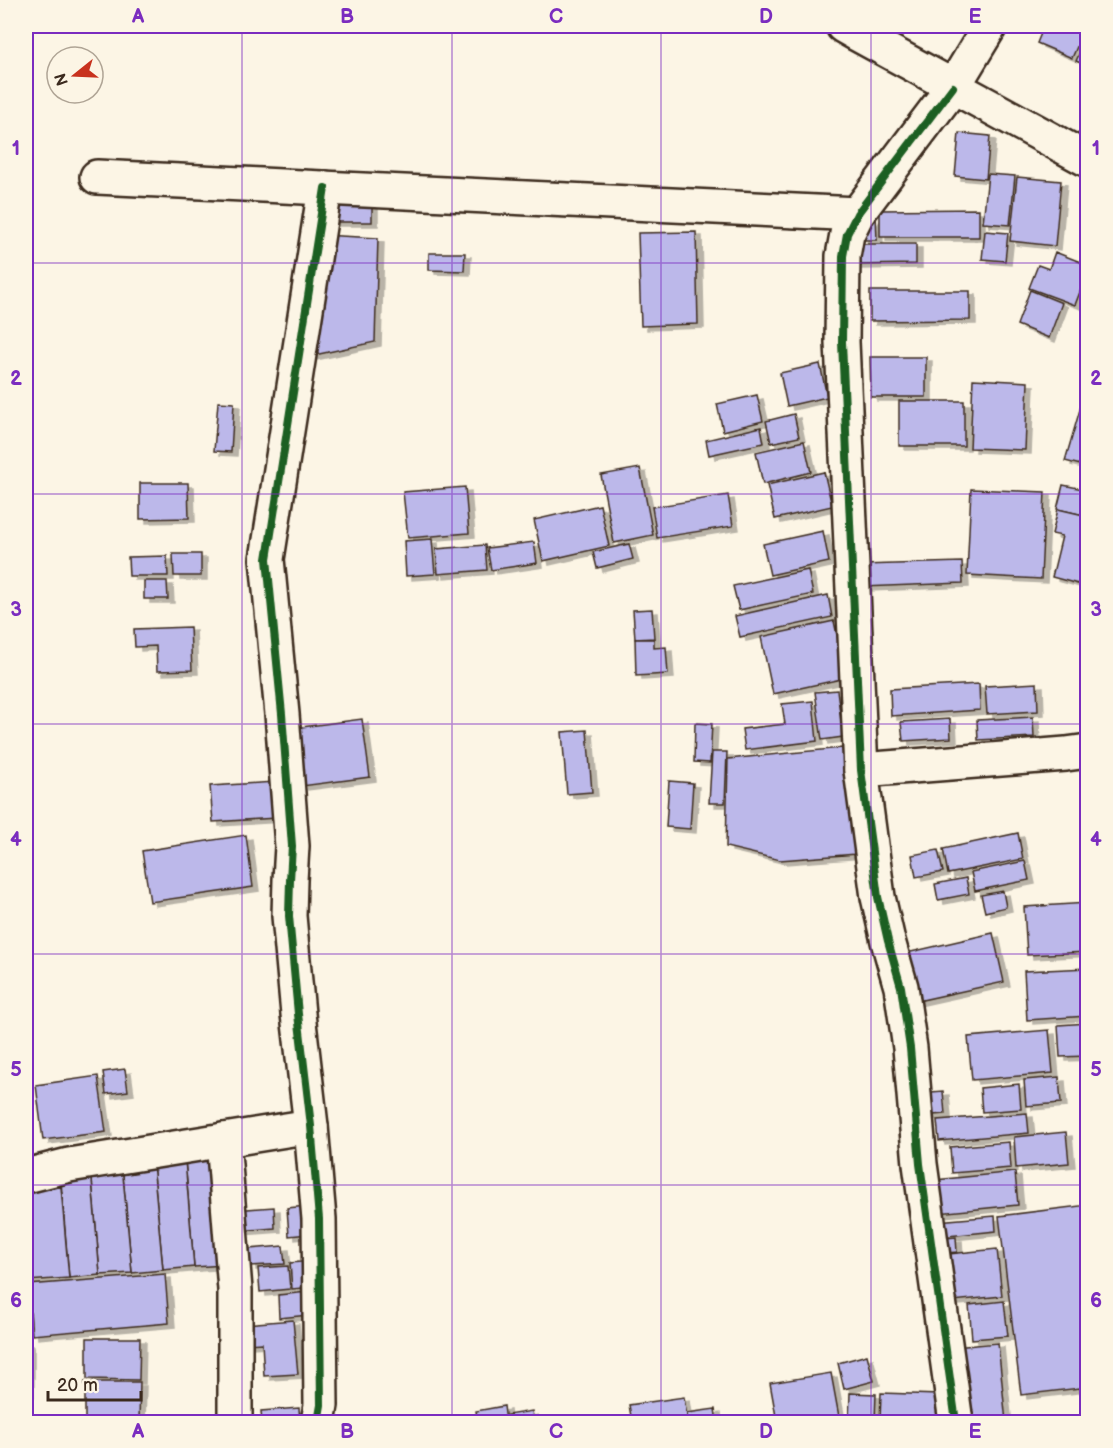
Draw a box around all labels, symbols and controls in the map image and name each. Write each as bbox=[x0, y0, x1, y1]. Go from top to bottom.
text: A bbox=[131, 5, 145, 29]
text: B bbox=[340, 5, 354, 29]
text: C bbox=[549, 5, 563, 29]
text: D bbox=[759, 5, 773, 29]
text: E bbox=[969, 5, 982, 29]
north arrow bbox=[45, 45, 105, 105]
text: N bbox=[51, 71, 73, 88]
text: 1 bbox=[12, 137, 20, 161]
text: 1 bbox=[1092, 137, 1100, 161]
text: 2 bbox=[10, 367, 22, 391]
text: 2 bbox=[1090, 367, 1102, 391]
text: 3 bbox=[10, 598, 22, 622]
text: 3 bbox=[1090, 598, 1102, 622]
text: 4 bbox=[10, 828, 22, 852]
text: 4 bbox=[1090, 828, 1102, 852]
text: 5 bbox=[10, 1058, 22, 1082]
text: 5 bbox=[1090, 1058, 1102, 1082]
text: 6 bbox=[10, 1289, 22, 1313]
text: 6 bbox=[1090, 1289, 1102, 1313]
scale bar bbox=[48, 1364, 141, 1402]
text: 20 m bbox=[57, 1375, 98, 1396]
text: A bbox=[131, 1420, 145, 1444]
text: B bbox=[340, 1420, 354, 1444]
text: C bbox=[549, 1420, 563, 1444]
text: D bbox=[759, 1420, 773, 1444]
text: E bbox=[969, 1420, 982, 1444]

